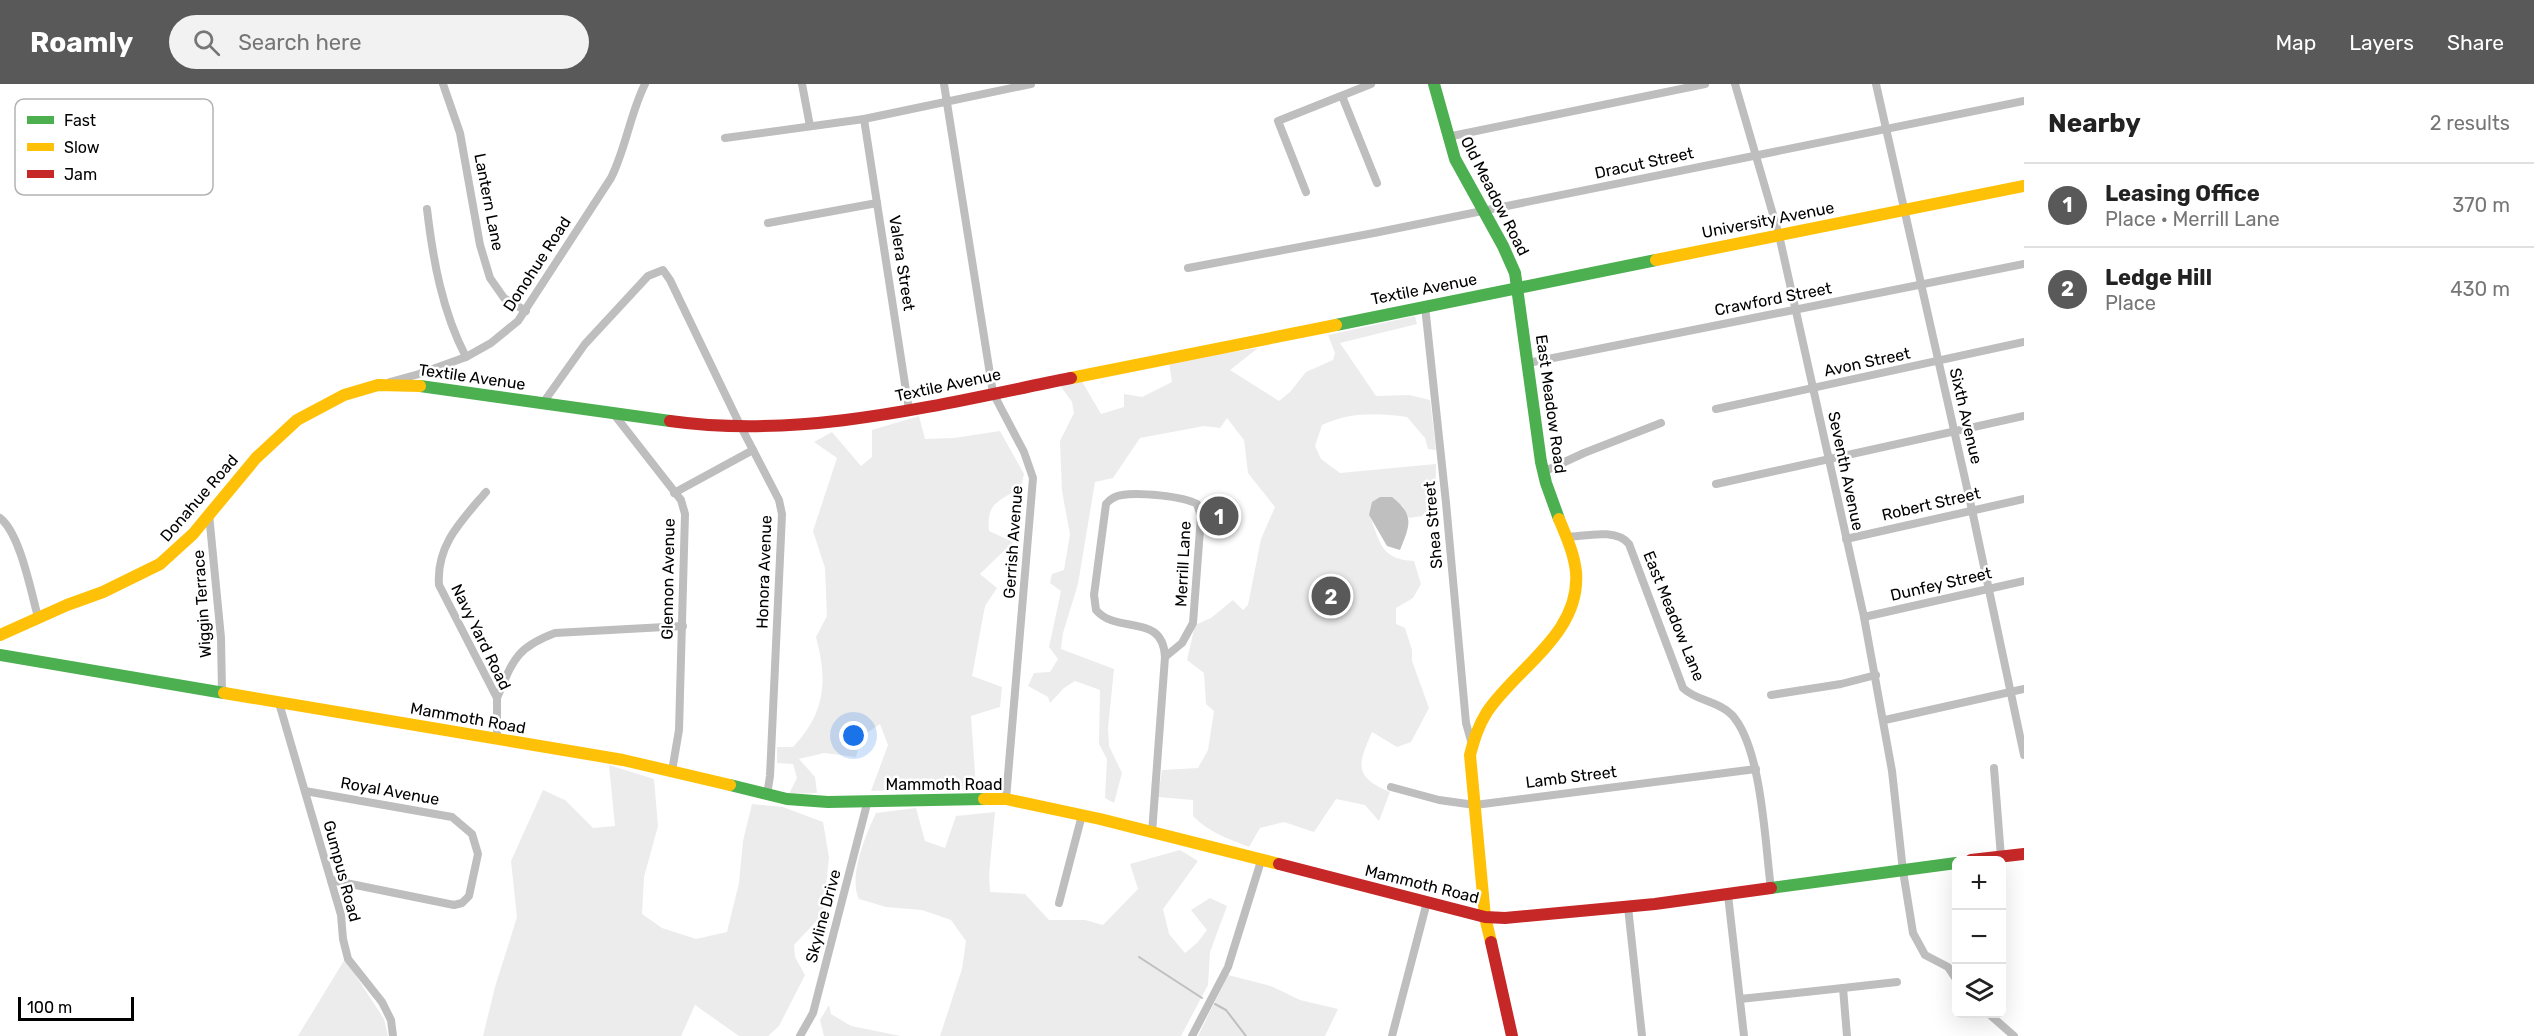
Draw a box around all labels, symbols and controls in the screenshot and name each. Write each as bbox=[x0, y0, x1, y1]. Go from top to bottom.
search box bbox=[169, 15, 589, 69]
text: Roamly bbox=[30, 26, 133, 59]
icon: search bbox=[190, 26, 223, 59]
text: Search here bbox=[238, 29, 362, 56]
text: Map bbox=[2275, 30, 2316, 55]
text: Layers bbox=[2349, 30, 2414, 55]
text: Share bbox=[2447, 30, 2504, 55]
legend bbox=[15, 99, 213, 195]
text: Nearby bbox=[2048, 108, 2141, 139]
text: Fast bbox=[64, 111, 96, 130]
text: 2 results bbox=[2430, 111, 2510, 135]
street label: Old Meadow Road bbox=[1457, 133, 1533, 259]
text: Slow bbox=[64, 138, 100, 157]
street label: Dracut Street bbox=[1593, 143, 1695, 183]
street label: Lantern Lane bbox=[470, 152, 508, 252]
text: Jam bbox=[64, 165, 97, 184]
text: Leasing Office bbox=[2105, 180, 2260, 207]
text: 1 bbox=[2063, 193, 2072, 217]
text: 370 m bbox=[2452, 193, 2510, 217]
street label: University Avenue bbox=[1700, 198, 1836, 242]
text: Place · Merrill Lane bbox=[2105, 207, 2280, 231]
street label: Donohue Road bbox=[499, 213, 575, 315]
street label: Valera Street bbox=[885, 214, 919, 312]
text: Ledge Hill bbox=[2105, 264, 2212, 291]
street label: Textile Avenue bbox=[1369, 269, 1479, 309]
text: 2 bbox=[2061, 277, 2074, 301]
text: 430 m bbox=[2450, 277, 2510, 301]
street label: Crawford Street bbox=[1713, 278, 1833, 320]
text: Place bbox=[2105, 291, 2156, 315]
street label: East Meadow Road bbox=[1532, 333, 1570, 475]
street label: Avon Street bbox=[1822, 344, 1912, 380]
street label: Textile Avenue bbox=[417, 360, 527, 394]
street label: Textile Avenue bbox=[893, 365, 1003, 405]
street label: Sixth Avenue bbox=[1946, 366, 1986, 466]
street label: Seventh Avenue bbox=[1824, 410, 1868, 532]
street label: Donahue Road bbox=[156, 451, 242, 545]
street label: Shea Street bbox=[1420, 481, 1446, 569]
street label: Robert Street bbox=[1880, 483, 1982, 525]
street label: Gerrish Avenue bbox=[1000, 485, 1026, 599]
pin: 1 bbox=[1200, 494, 1238, 538]
street label: Honora Avenue bbox=[753, 515, 775, 629]
street label: Glennon Avenue bbox=[657, 518, 679, 640]
street label: Merrill Lane bbox=[1171, 521, 1195, 607]
street label: East Meadow Lane bbox=[1639, 548, 1709, 684]
street label: Wiggin Terrace bbox=[189, 549, 215, 659]
street label: Dunfey Street bbox=[1888, 563, 1994, 605]
pin: 2 bbox=[1312, 574, 1350, 618]
street label: Navy Yard Road bbox=[447, 581, 515, 693]
street label: Mammoth Road bbox=[409, 698, 527, 738]
your location bbox=[839, 721, 868, 750]
street label: Lamb Street bbox=[1524, 762, 1618, 792]
street label: Royal Avenue bbox=[339, 773, 441, 809]
street label: Mammoth Road bbox=[886, 775, 1002, 794]
street label: Gumpus Road bbox=[319, 818, 365, 924]
map controls bbox=[1952, 856, 2006, 1018]
button: + bbox=[1952, 856, 2006, 910]
street label: Mammoth Road bbox=[1363, 861, 1481, 907]
street label: Skyline Drive bbox=[801, 867, 845, 965]
button: − bbox=[1952, 910, 2006, 964]
button: layers bbox=[1952, 964, 2006, 1018]
scale bar bbox=[18, 994, 134, 1022]
text: 100 m bbox=[27, 998, 72, 1017]

